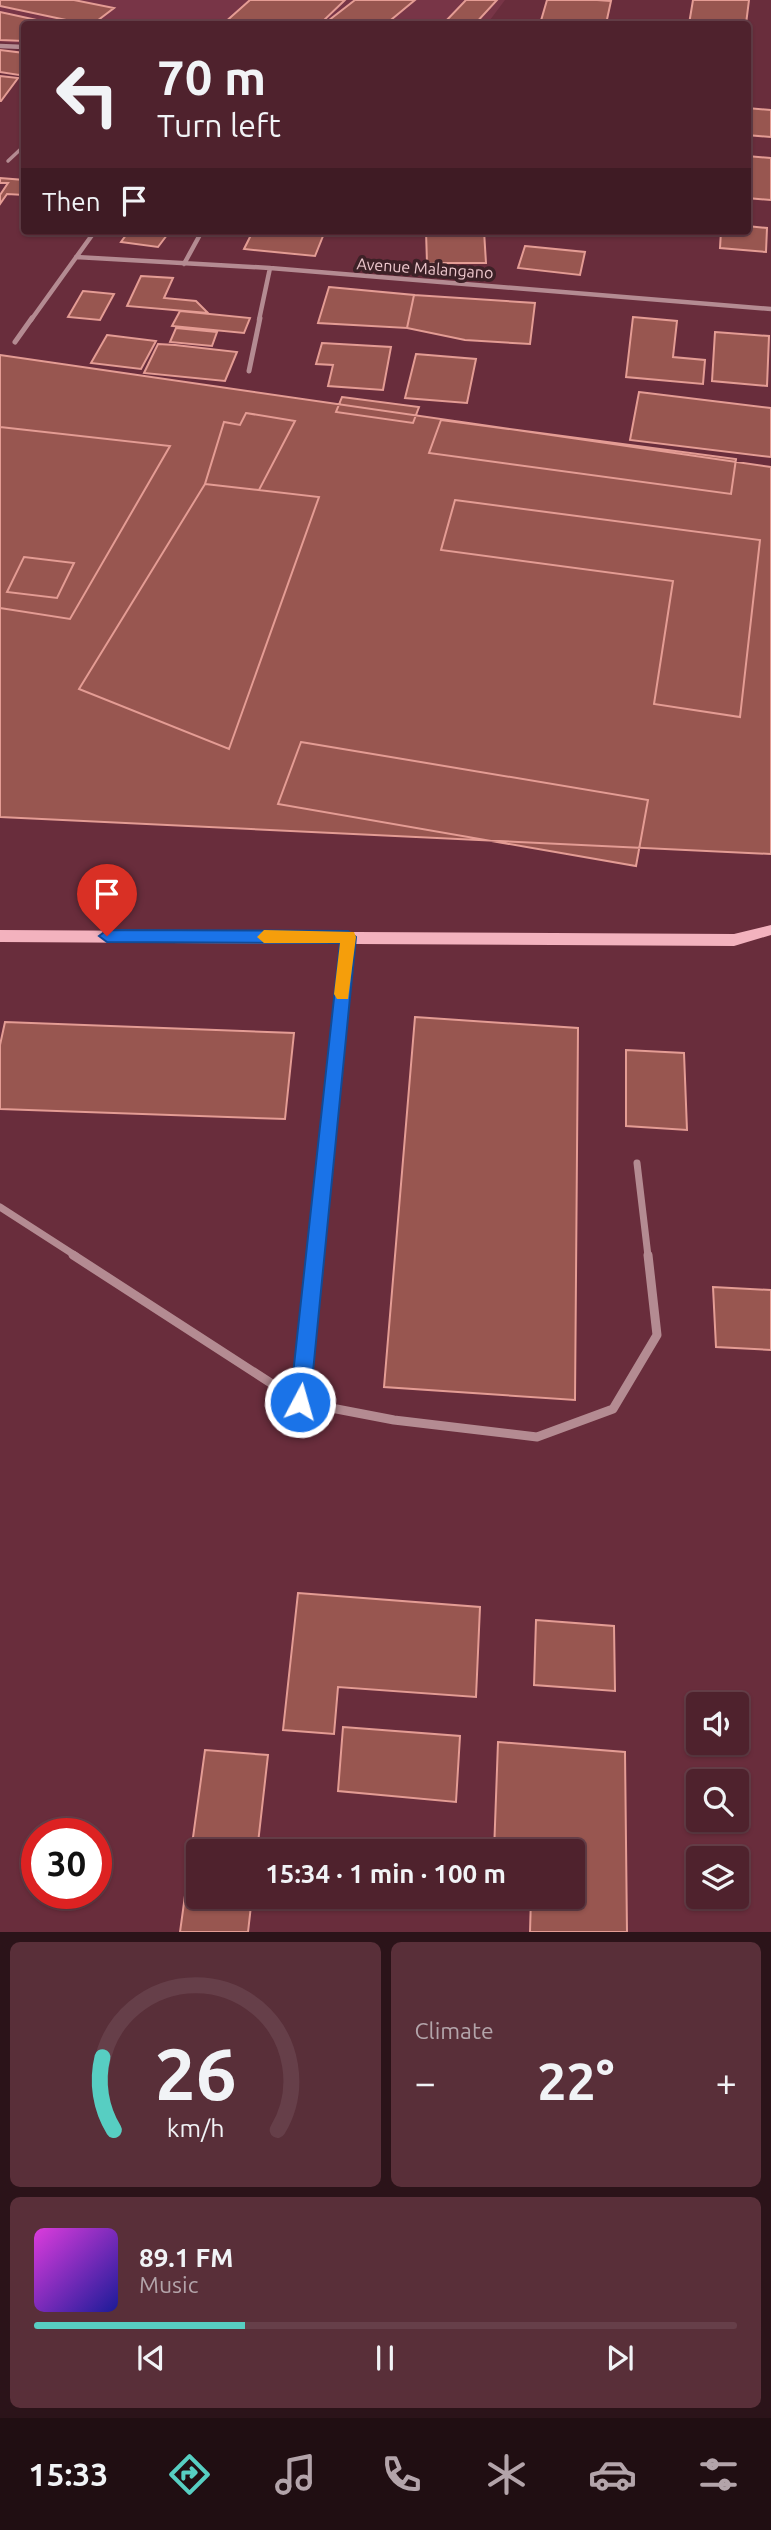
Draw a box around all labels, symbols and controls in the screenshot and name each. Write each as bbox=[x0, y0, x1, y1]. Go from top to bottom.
icon: left bbox=[42, 49, 133, 140]
text: 70 m bbox=[157, 49, 266, 104]
text: Turn left bbox=[157, 107, 281, 143]
icon: arrive bbox=[115, 182, 153, 220]
text: Then bbox=[42, 187, 101, 216]
street label: Avenue Malangano bbox=[356, 254, 494, 282]
pin bbox=[77, 864, 137, 936]
icon: arrive bbox=[88, 875, 126, 913]
position arrow bbox=[263, 1365, 337, 1439]
map controls bbox=[686, 1692, 749, 1909]
button: sound bbox=[686, 1692, 749, 1755]
button: search bbox=[686, 1769, 749, 1832]
speed limit sign: 30 bbox=[21, 1818, 112, 1909]
button: layers bbox=[686, 1846, 749, 1909]
text: 15:34 · 1 min · 100 m bbox=[265, 1859, 506, 1888]
text: Climate bbox=[415, 2018, 494, 2043]
text: 26 bbox=[154, 2033, 236, 2115]
text: 22° bbox=[537, 2052, 614, 2110]
text: − bbox=[415, 2061, 436, 2103]
text: + bbox=[716, 2061, 737, 2103]
text: km/h bbox=[166, 2114, 224, 2142]
text: 89.1 FM bbox=[139, 2243, 233, 2272]
text: Music bbox=[139, 2272, 198, 2297]
icon: previous bbox=[132, 2339, 170, 2377]
icon: pause bbox=[366, 2339, 404, 2377]
icon: next bbox=[601, 2339, 639, 2377]
icon: directions bbox=[165, 2450, 214, 2499]
icon: music bbox=[271, 2450, 320, 2499]
icon: phone bbox=[377, 2450, 426, 2499]
icon: climate bbox=[482, 2450, 531, 2499]
icon: car bbox=[588, 2450, 637, 2499]
icon: filters bbox=[694, 2450, 743, 2499]
text: 15:33 bbox=[28, 2456, 108, 2492]

